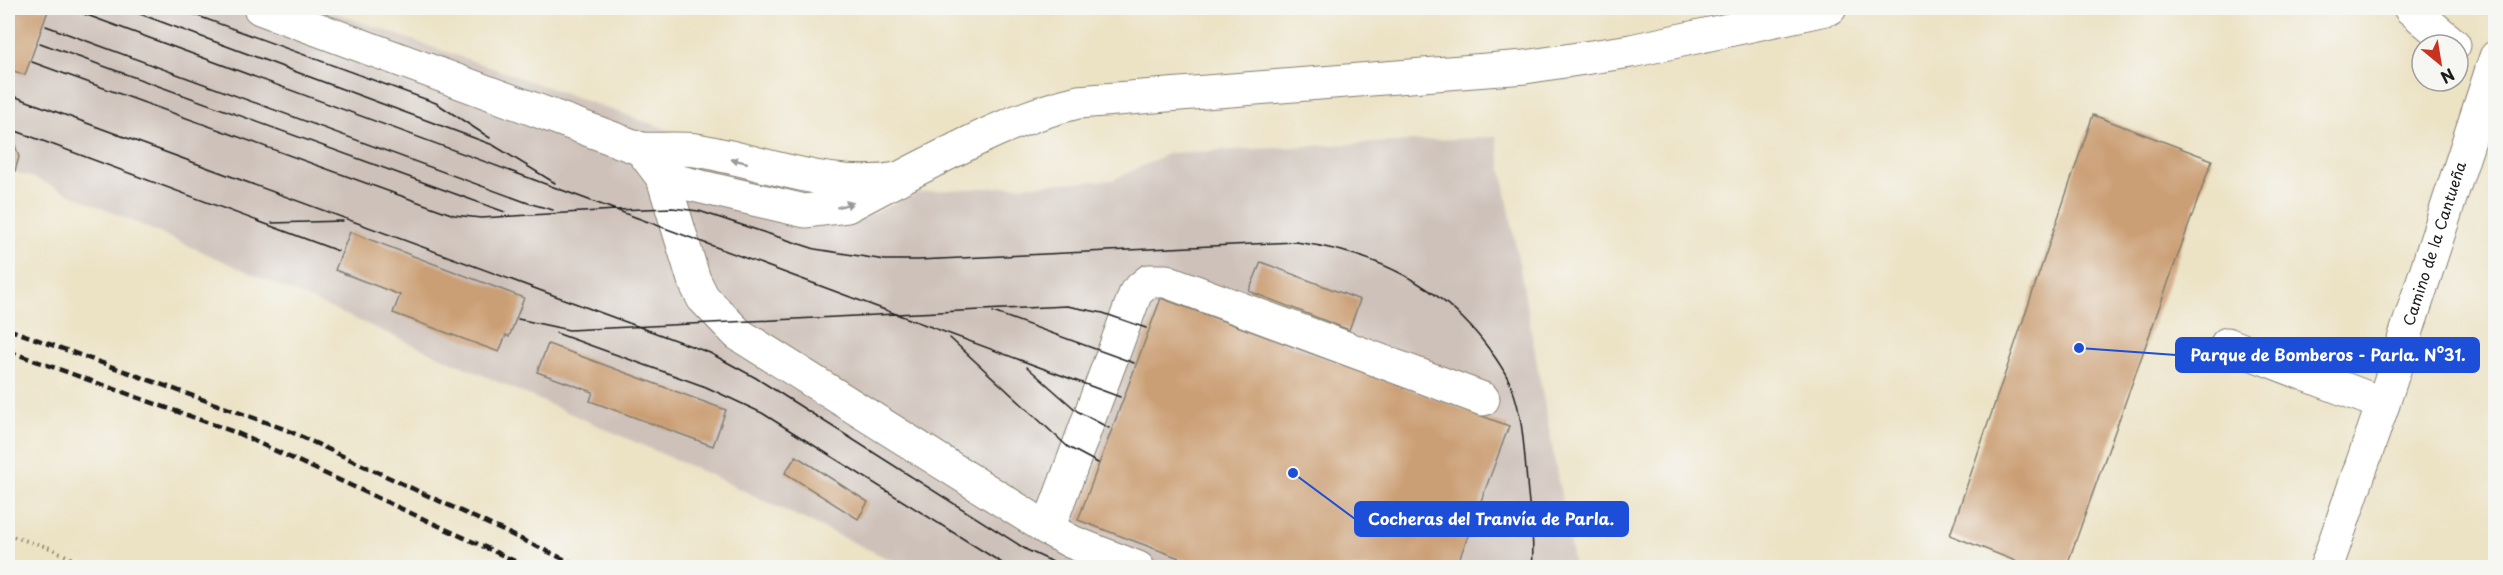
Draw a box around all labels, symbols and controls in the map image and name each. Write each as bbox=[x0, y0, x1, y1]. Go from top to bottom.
north arrow bbox=[2410, 33, 2470, 93]
text: N bbox=[2437, 63, 2459, 90]
one-way arrow bbox=[729, 155, 748, 165]
street label: Camino de la Cantueña bbox=[2396, 158, 2471, 329]
one-way arrow bbox=[836, 200, 854, 209]
callout: Parque de Bomberos - Parla. Nº31. bbox=[2176, 338, 2479, 372]
text: Parque de Bomberos - Parla. Nº31. bbox=[2190, 342, 2466, 366]
callout: Cocheras del Tranvía de Parla. bbox=[1355, 502, 1628, 536]
text: Cocheras del Tranvía de Parla. bbox=[1368, 506, 1614, 530]

